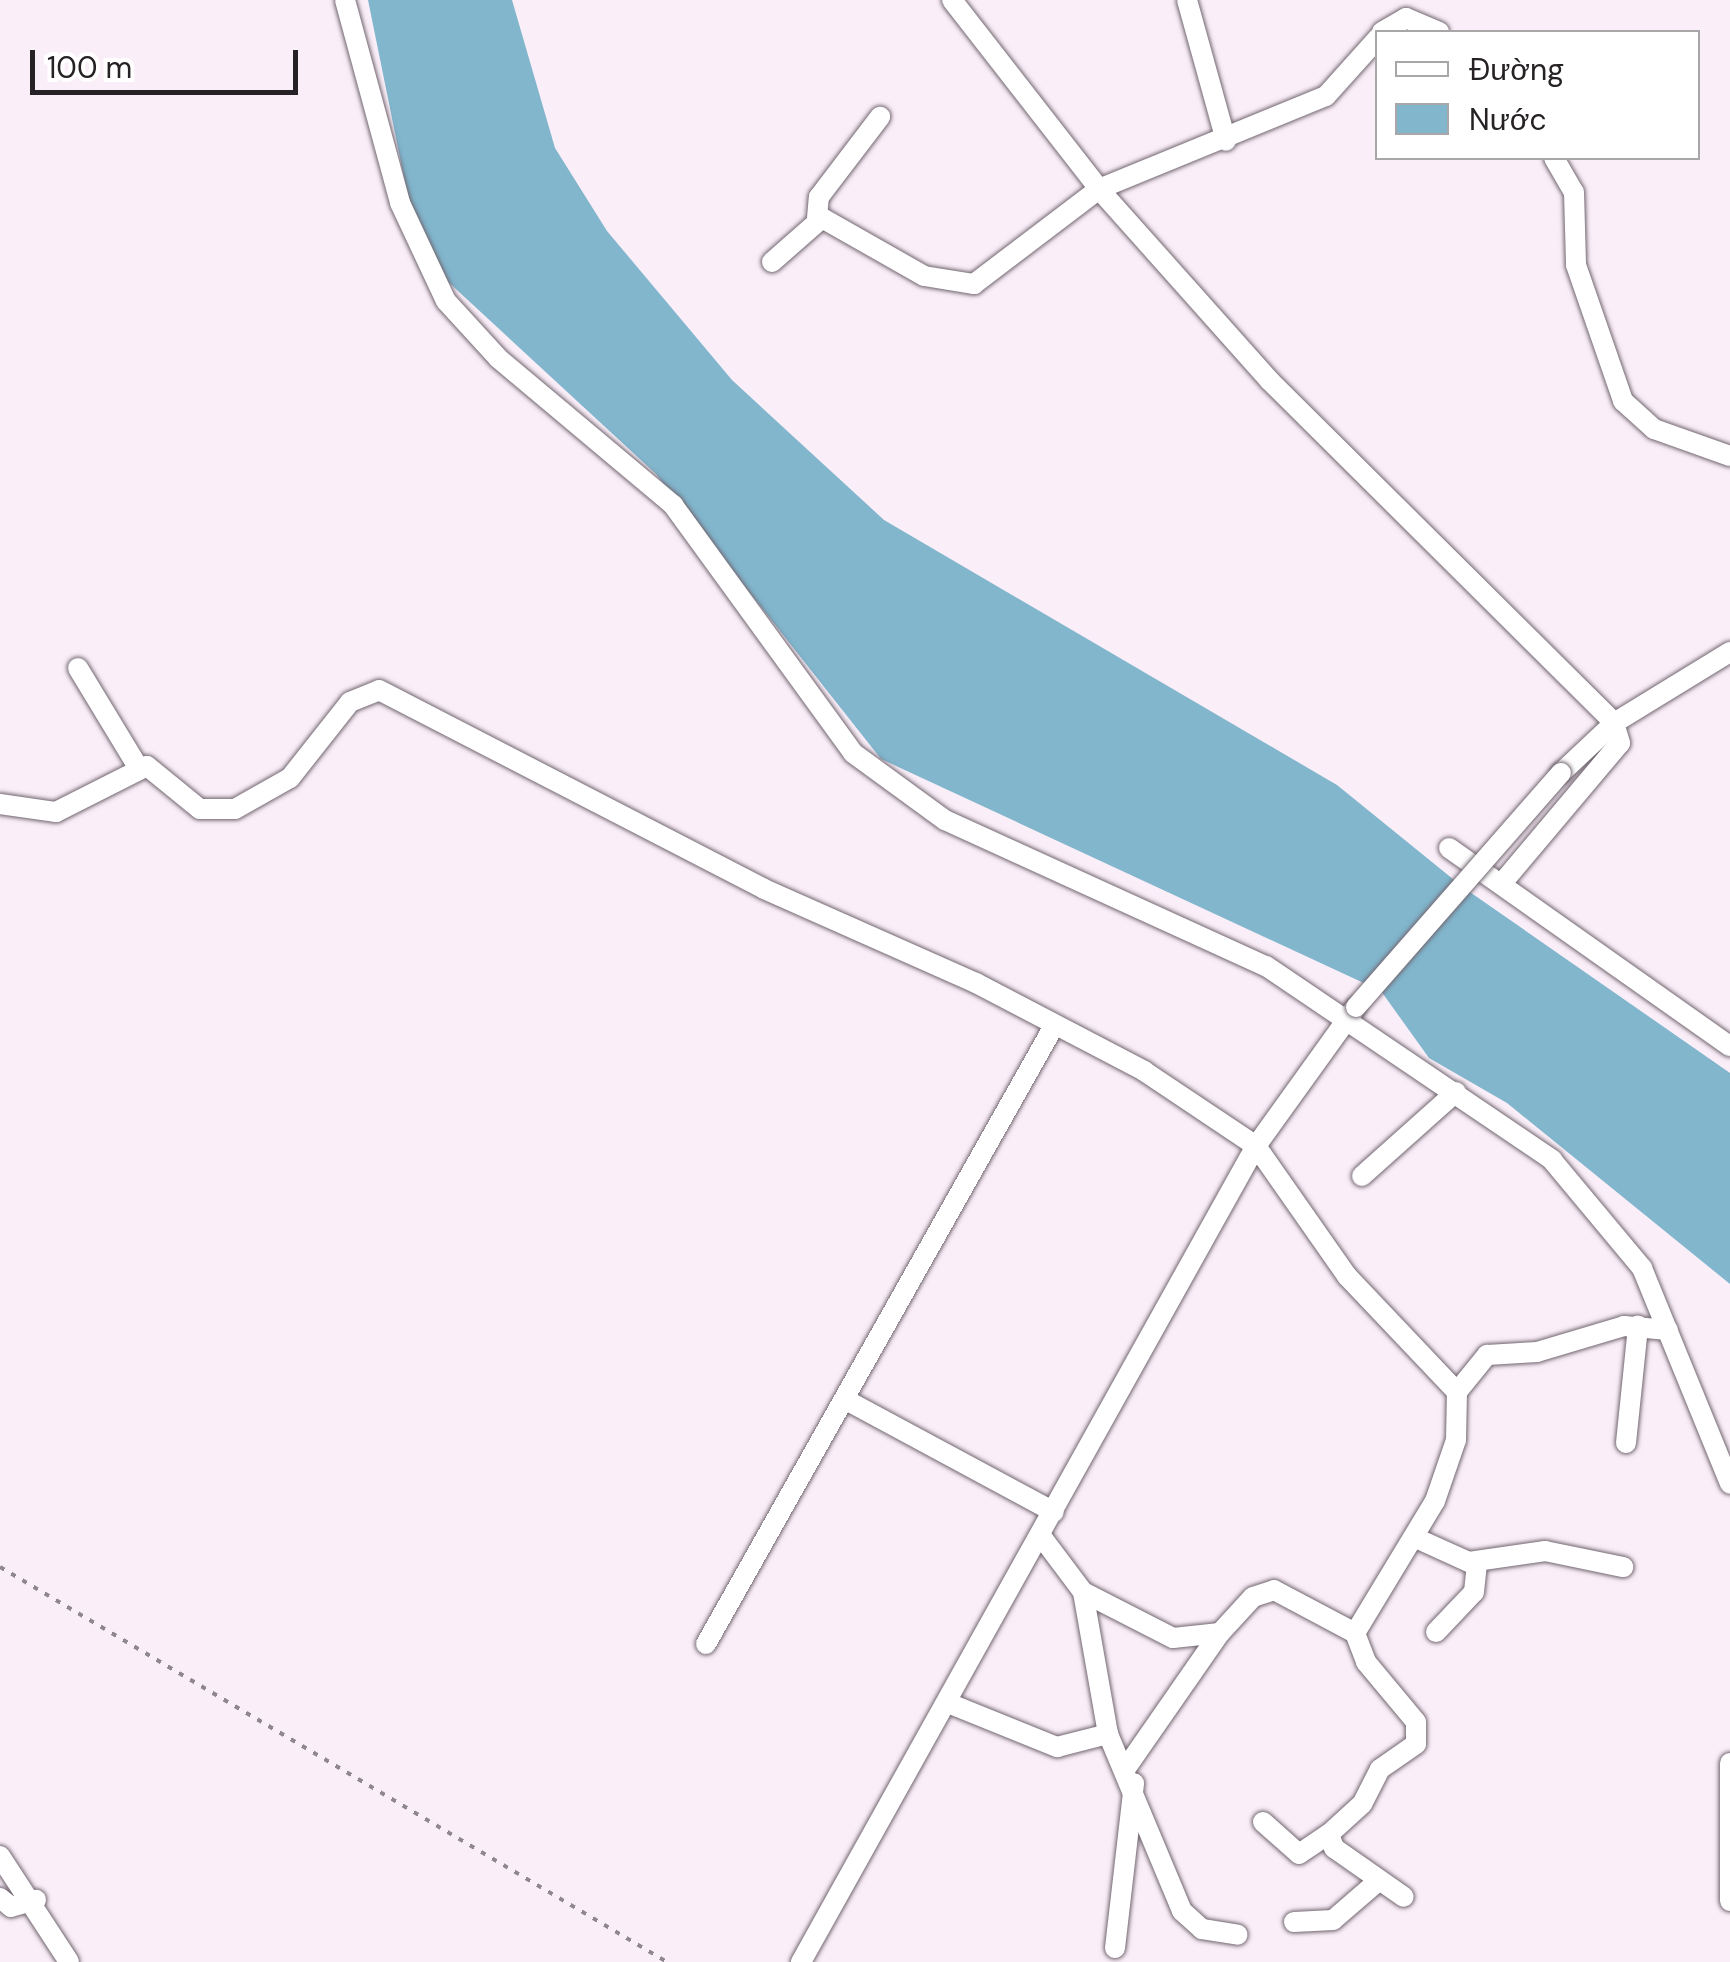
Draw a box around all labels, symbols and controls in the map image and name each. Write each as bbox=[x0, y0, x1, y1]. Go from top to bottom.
scale bar bbox=[35, 30, 302, 92]
legend bbox=[1375, 30, 1700, 160]
text: 100 m bbox=[47, 48, 132, 87]
text: Đường bbox=[1469, 50, 1564, 89]
text: Nước bbox=[1469, 100, 1547, 139]

